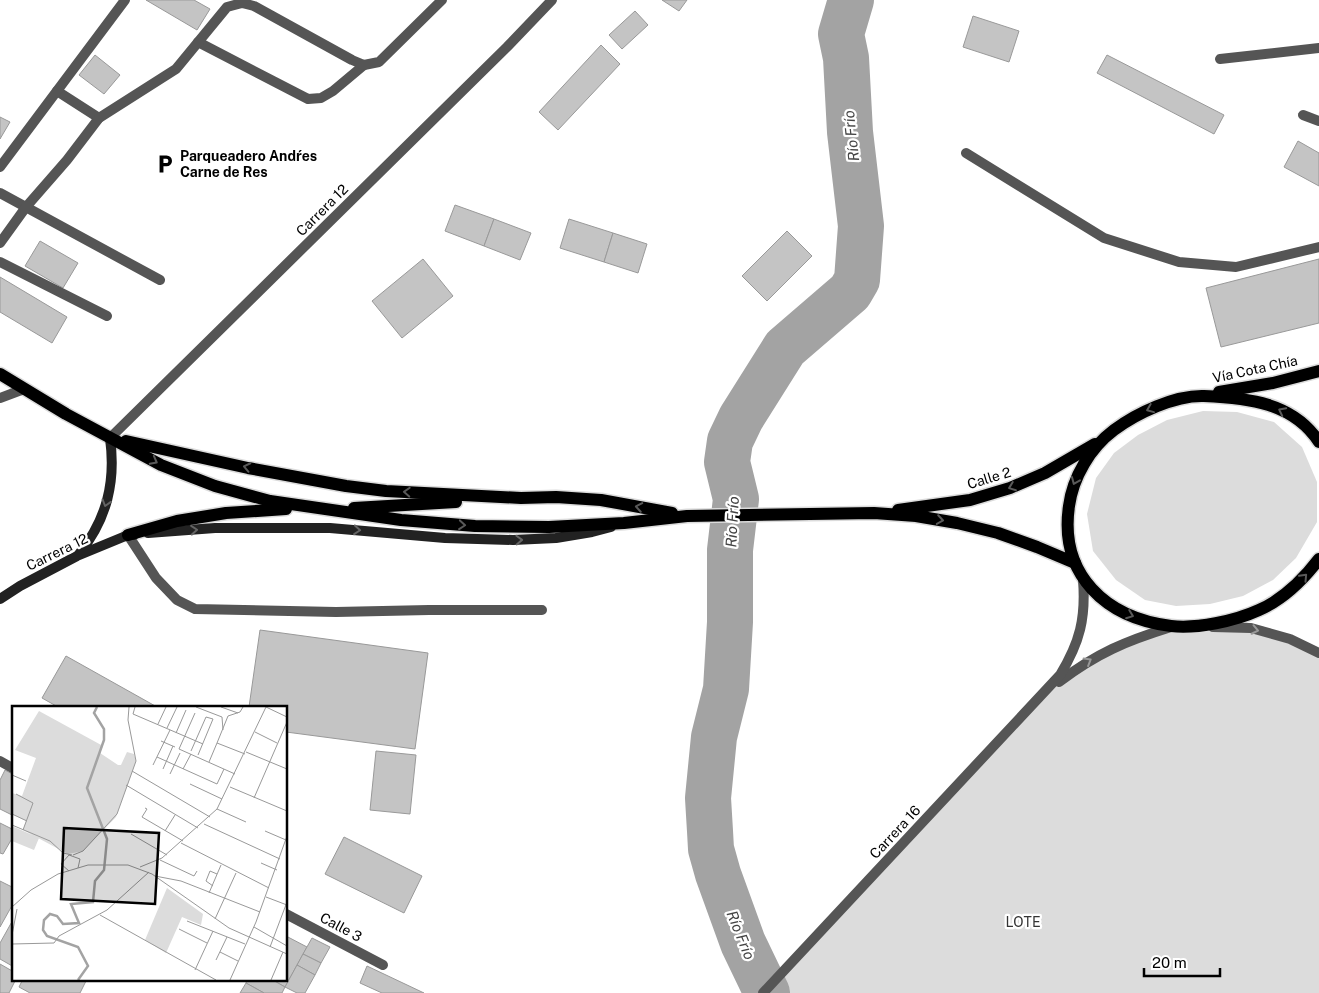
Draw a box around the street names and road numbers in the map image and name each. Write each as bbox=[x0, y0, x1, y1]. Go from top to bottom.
street label: Carrera 12 bbox=[293, 181, 351, 239]
street label: Vía Cota Chía bbox=[1211, 352, 1299, 386]
street label: Calle 2 bbox=[965, 464, 1013, 492]
street label: Carrera 12 bbox=[24, 530, 90, 574]
street label: Carrera 16 bbox=[866, 802, 924, 862]
street label: Calle 3 bbox=[317, 909, 365, 945]

